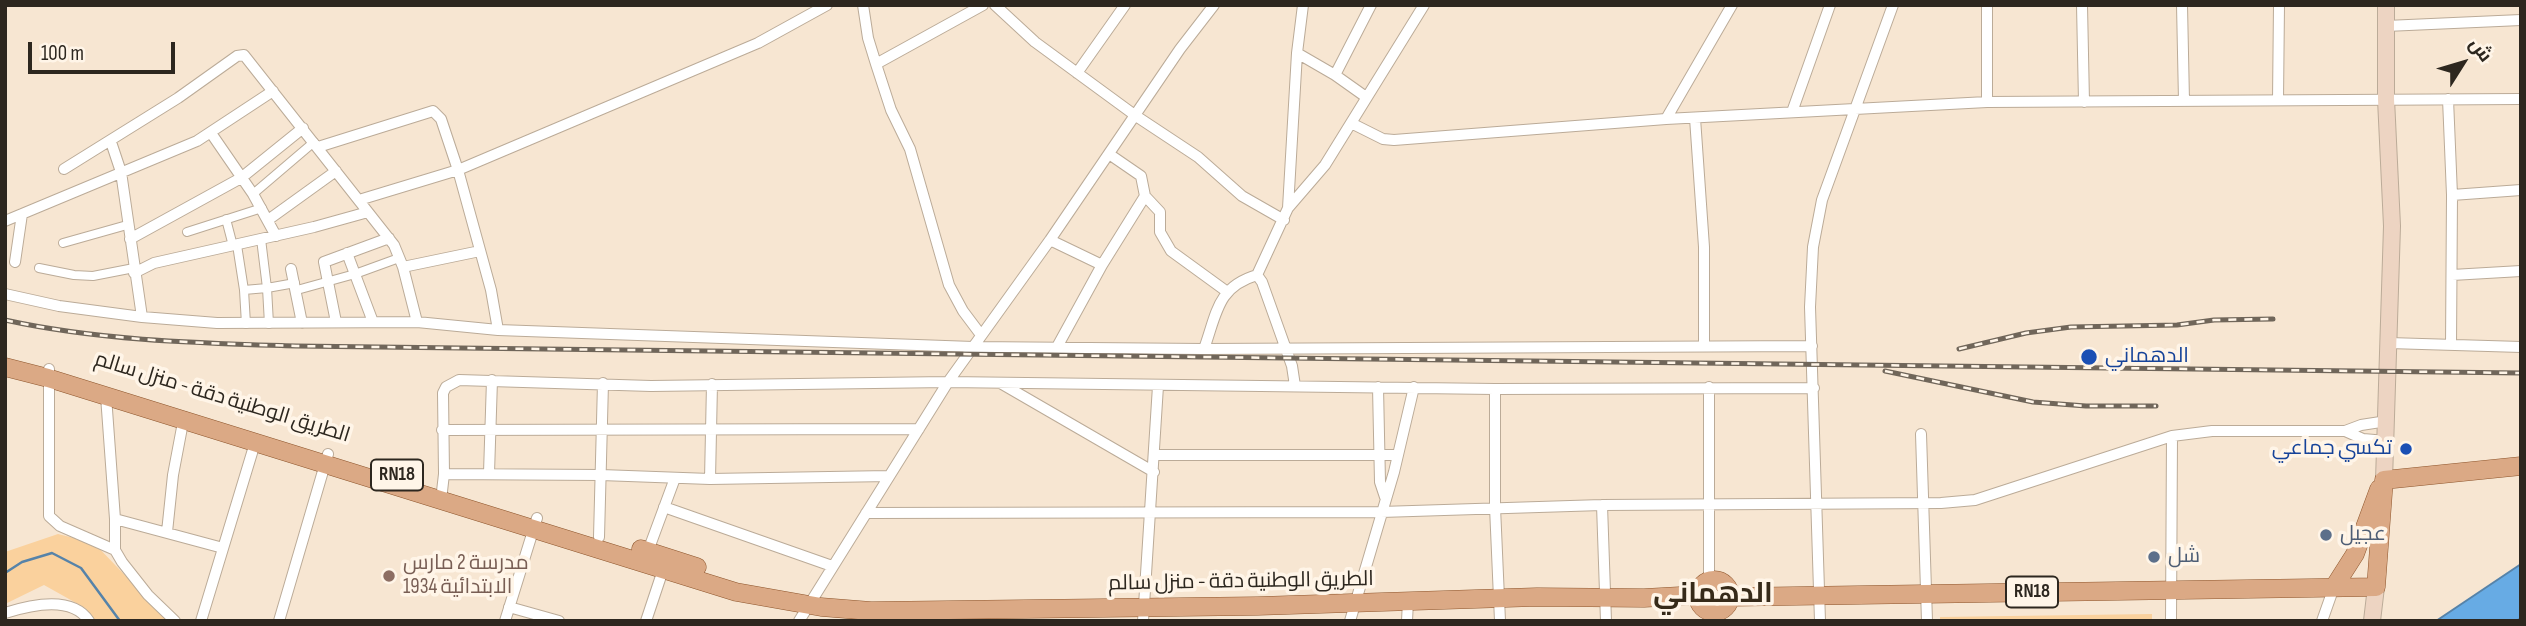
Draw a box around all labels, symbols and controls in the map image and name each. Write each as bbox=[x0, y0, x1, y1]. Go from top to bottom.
scale bar bbox=[32, 28, 178, 72]
north arrow bbox=[2428, 28, 2498, 98]
text: ش bbox=[2464, 33, 2497, 67]
text: 100 m bbox=[41, 41, 84, 66]
place label: الدهماني bbox=[2105, 344, 2189, 370]
street label: الطريق الوطنية دقة - منزل سالم bbox=[91, 347, 353, 449]
marker: الدهماني bbox=[2079, 347, 2099, 367]
place label: تكسي جماعي bbox=[2272, 436, 2392, 462]
marker: تكسي جماعي bbox=[2398, 441, 2414, 457]
road number: RN18 bbox=[371, 460, 423, 490]
place label: عجيل bbox=[2340, 522, 2386, 548]
marker: عجيل bbox=[2318, 527, 2334, 543]
place label: شل bbox=[2168, 544, 2200, 570]
marker: شل bbox=[2146, 549, 2162, 565]
place label: مدرسة 2 مارس 1934 الابتدائية bbox=[403, 551, 529, 601]
street label: الطريق الوطنية دقة - منزل سالم bbox=[1108, 567, 1374, 597]
marker: مدرسة 2 مارس 1934 الابتدائية bbox=[381, 568, 397, 584]
road number: RN18 bbox=[2006, 576, 2058, 608]
district label: الدهماني bbox=[1653, 578, 1773, 612]

